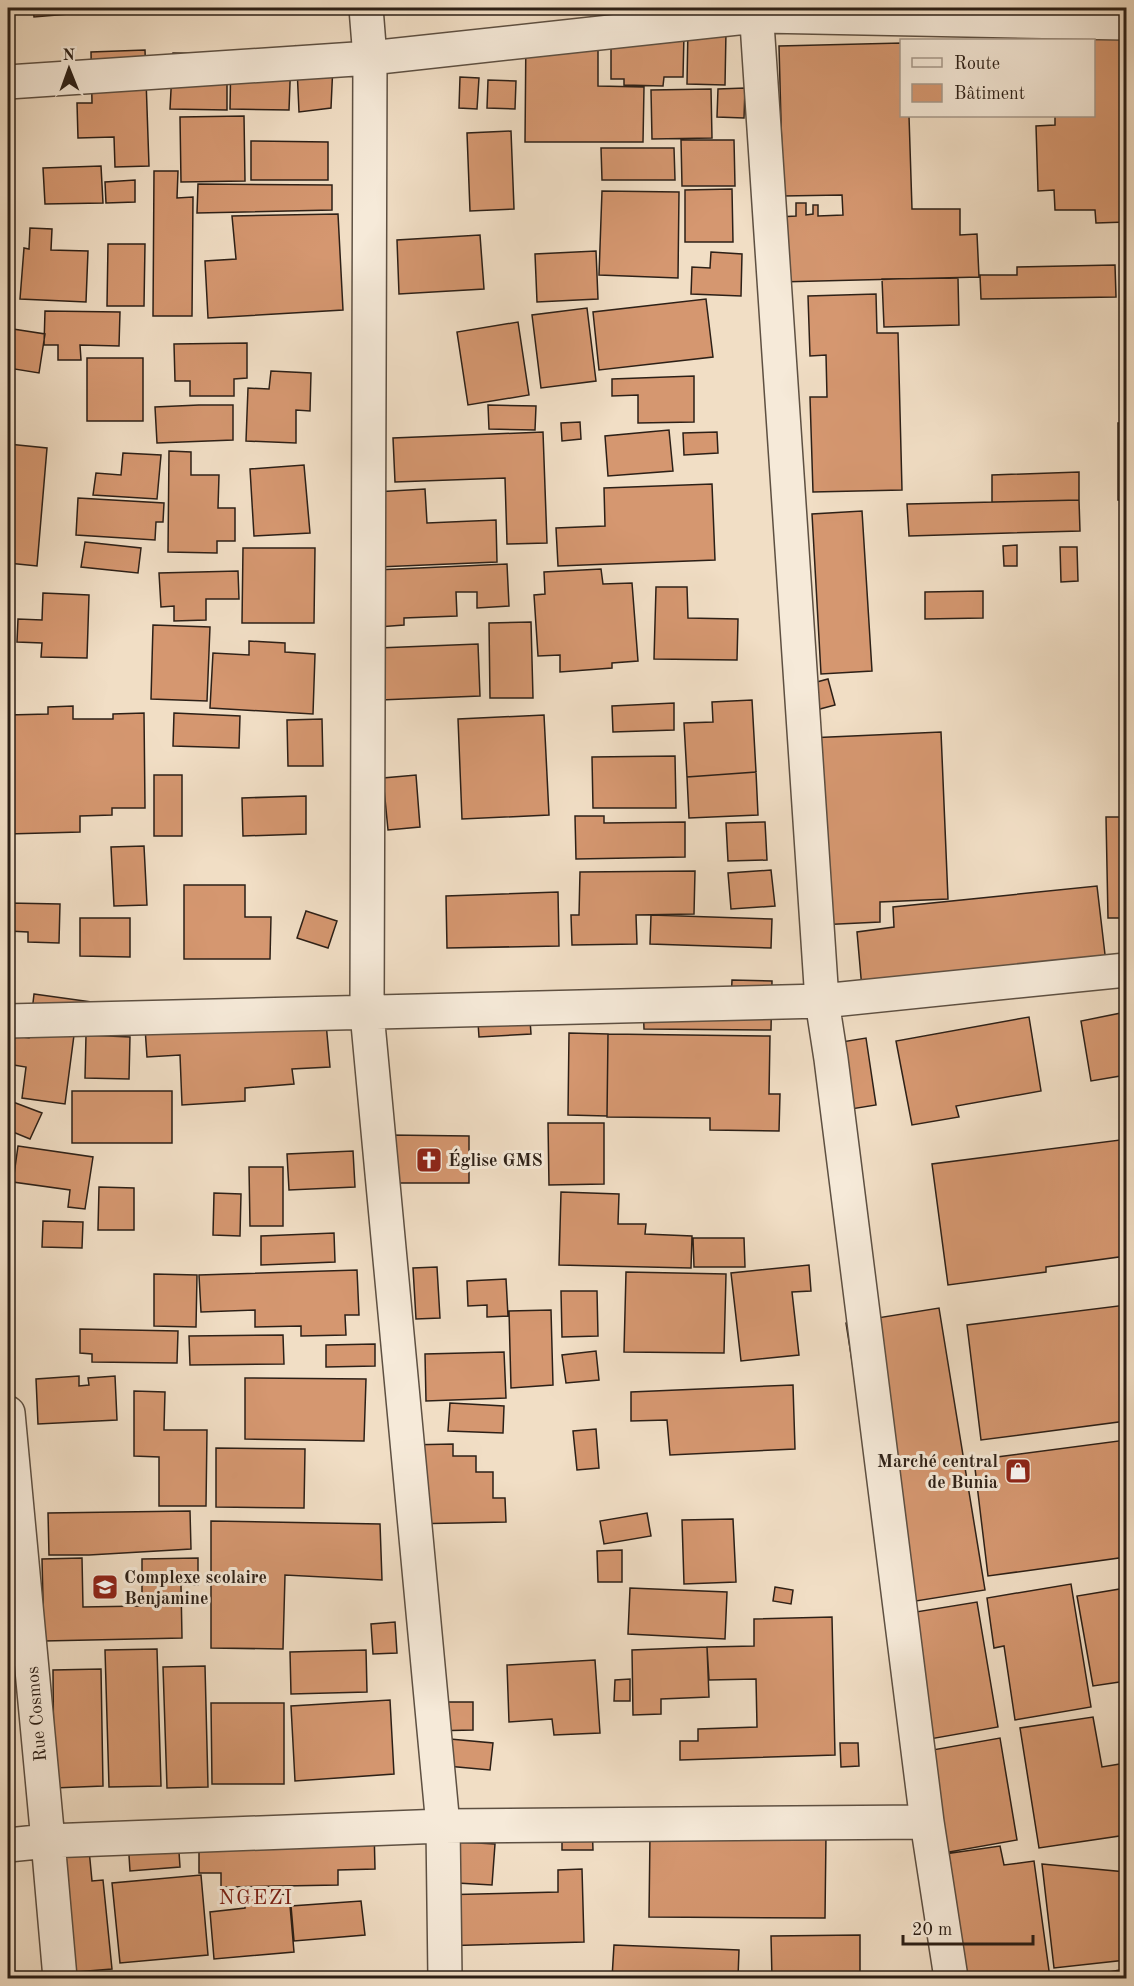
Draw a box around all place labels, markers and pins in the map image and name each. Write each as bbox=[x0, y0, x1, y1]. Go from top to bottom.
church icon: Église GMS bbox=[414, 1145, 444, 1175]
place label: Église GMS bbox=[448, 1148, 543, 1170]
place label: Marché central de Bunia bbox=[877, 1453, 998, 1492]
shop icon: Marché central de Bunia bbox=[1003, 1456, 1033, 1486]
place label: Complexe scolaire Benjamine bbox=[124, 1569, 267, 1608]
school or university icon: Complexe scolaire Benjamine bbox=[90, 1572, 120, 1602]

